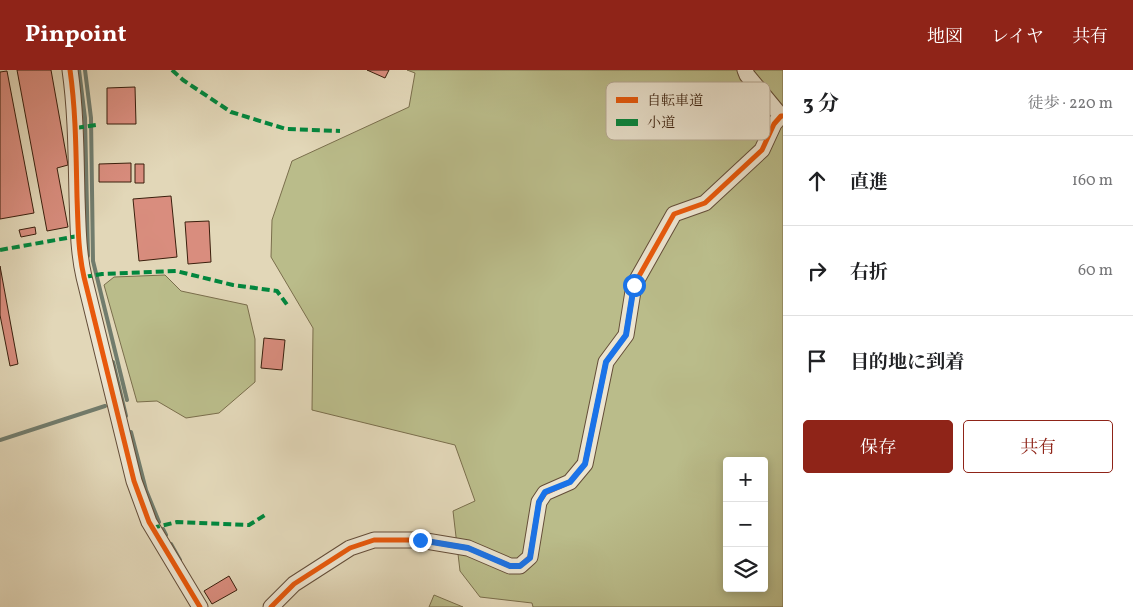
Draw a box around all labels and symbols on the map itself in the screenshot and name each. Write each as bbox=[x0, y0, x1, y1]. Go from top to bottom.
legend bbox=[606, 82, 770, 140]
text: 自転車道 bbox=[647, 92, 703, 111]
text: 小道 bbox=[647, 114, 675, 133]
route start bbox=[623, 274, 646, 297]
route end bbox=[409, 529, 432, 552]

